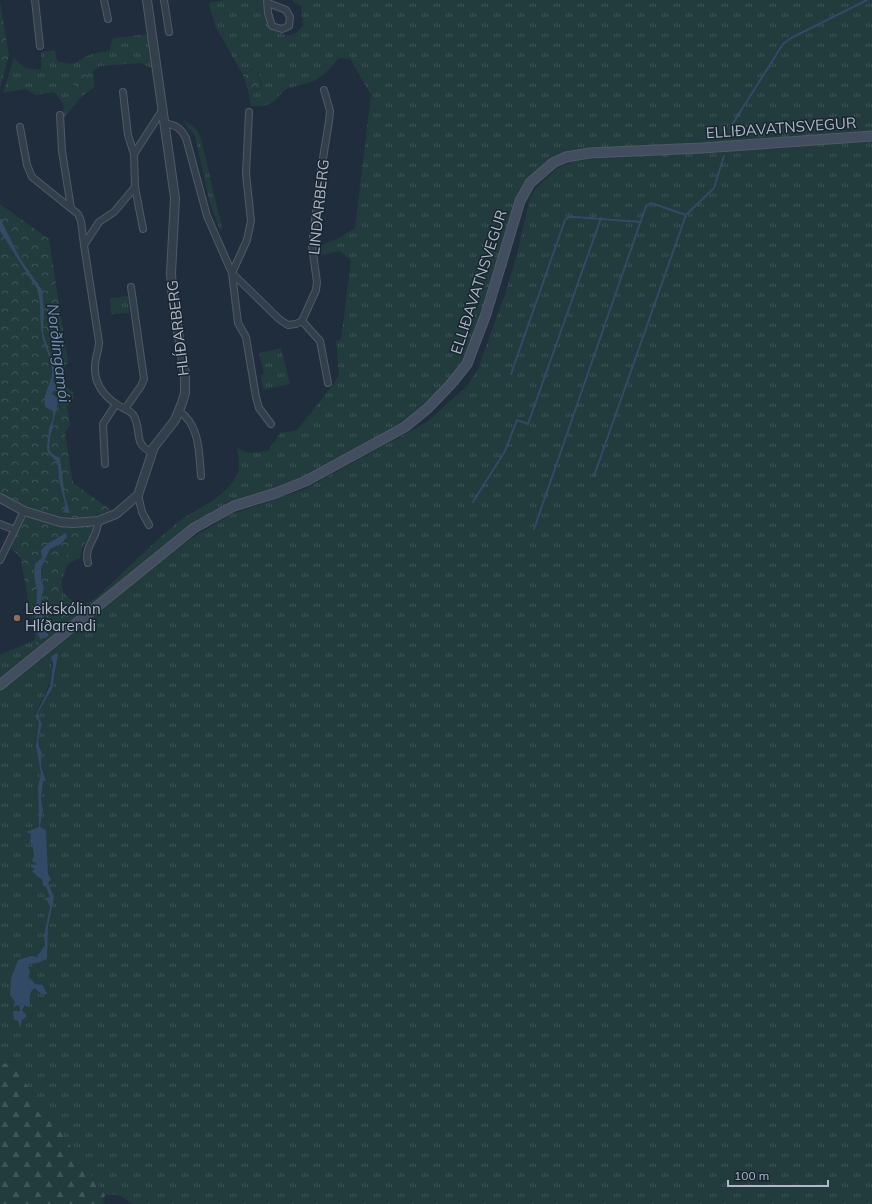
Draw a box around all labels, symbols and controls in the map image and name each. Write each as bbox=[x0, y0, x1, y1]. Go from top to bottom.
street label: ELLIÐAVATNSVEGUR bbox=[705, 113, 857, 142]
street label: LINDARBERG bbox=[304, 158, 333, 256]
street label: ELLIÐAVATNSVEGUR bbox=[446, 207, 511, 356]
street label: HLÍÐARBERG bbox=[162, 279, 193, 377]
water label: Norðlingamói bbox=[43, 303, 75, 404]
place label: Leikskólinn Hlíðarendi bbox=[25, 599, 101, 635]
marker: Leikskólinn Hlíðarendi bbox=[12, 613, 22, 623]
scale bar bbox=[728, 1162, 828, 1188]
text: 100 m bbox=[734, 1168, 769, 1183]

